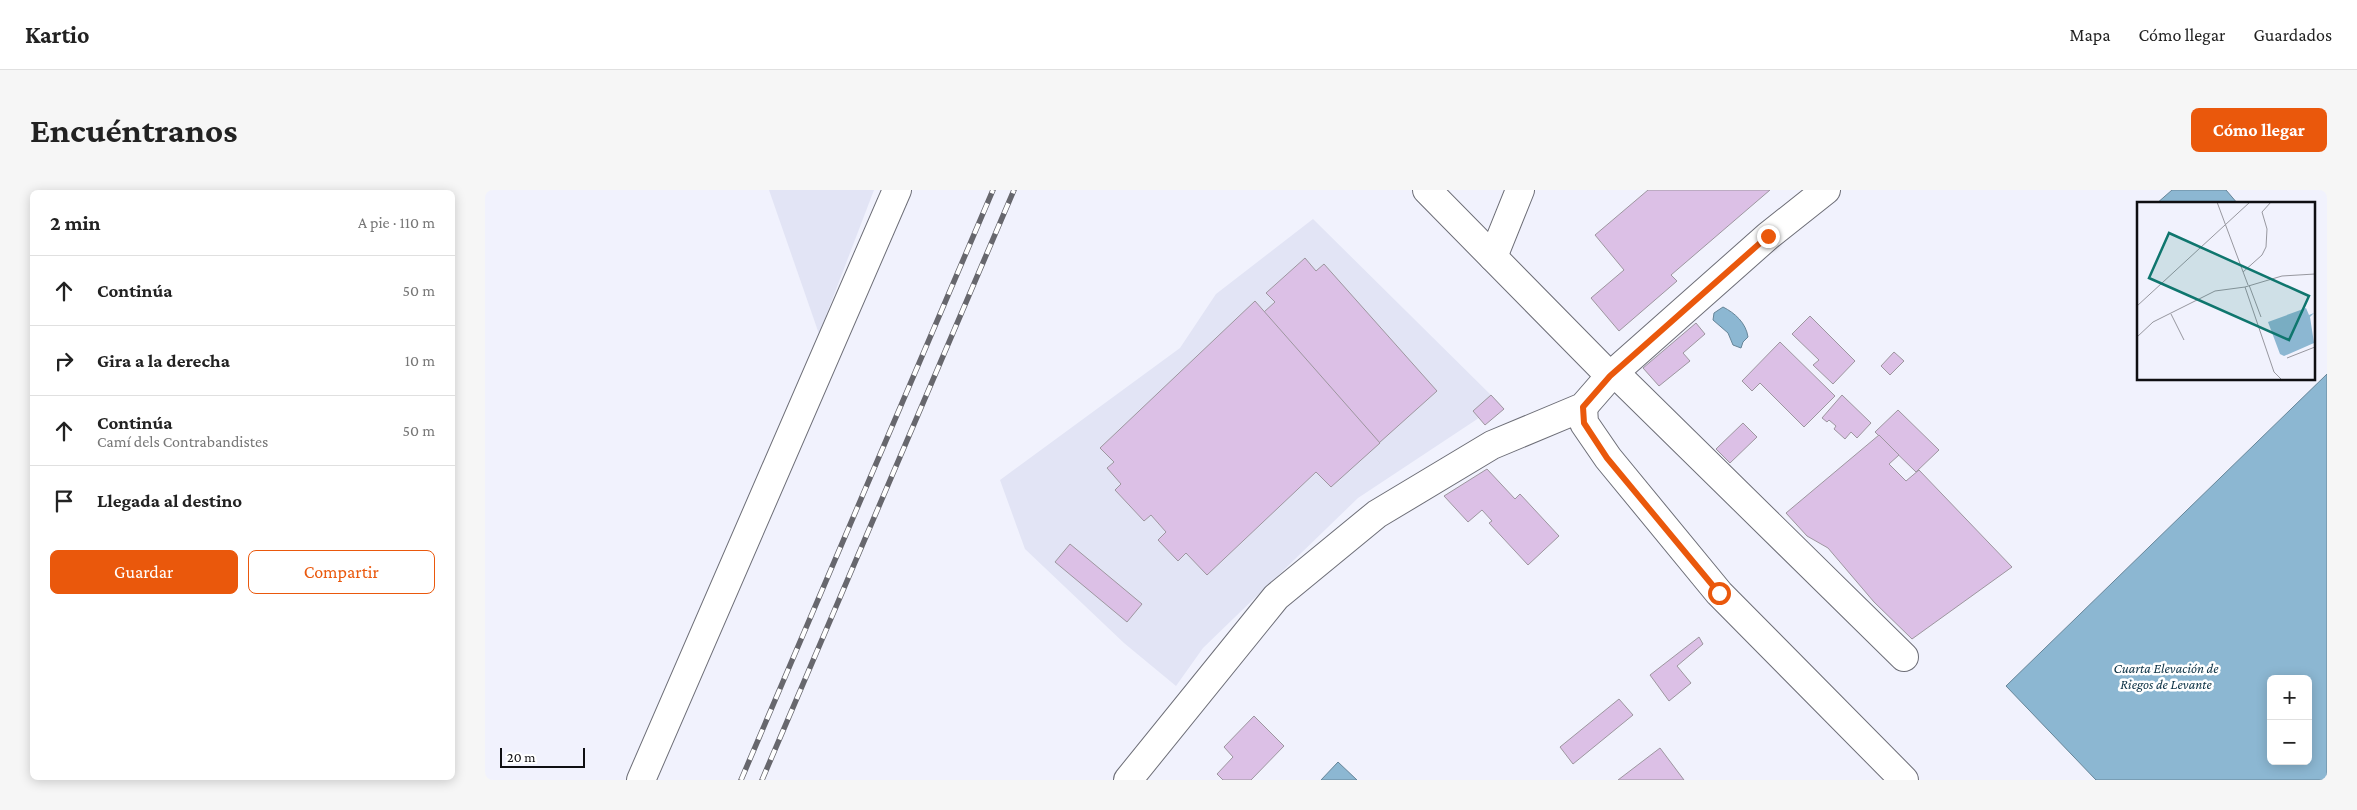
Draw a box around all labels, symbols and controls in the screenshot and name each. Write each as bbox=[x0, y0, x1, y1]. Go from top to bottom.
text: Kartio bbox=[25, 21, 90, 48]
text: Mapa bbox=[2069, 25, 2110, 45]
text: Cómo llegar bbox=[2138, 25, 2225, 45]
text: Guardados bbox=[2253, 25, 2332, 45]
button: Cómo llegar bbox=[2191, 108, 2327, 152]
text: Encuéntranos bbox=[30, 111, 237, 150]
inset map bbox=[2137, 202, 2315, 380]
text: 2 min bbox=[50, 211, 101, 235]
text: A pie · 110 m bbox=[358, 214, 435, 231]
route end bbox=[1757, 225, 1780, 248]
icon: ahead bbox=[50, 277, 78, 305]
text: Continúa bbox=[97, 280, 173, 301]
text: 50 m bbox=[403, 282, 435, 299]
icon: right bbox=[50, 347, 78, 375]
text: Gira a la derecha bbox=[97, 350, 230, 371]
text: 10 m bbox=[405, 352, 435, 369]
text: Continúa bbox=[97, 412, 173, 433]
icon: ahead bbox=[50, 417, 78, 445]
text: 50 m bbox=[403, 422, 435, 439]
text: Camí dels Contrabandistes bbox=[97, 433, 268, 450]
icon: arrive bbox=[50, 487, 78, 515]
text: Llegada al destino bbox=[97, 490, 242, 511]
button: Guardar bbox=[50, 550, 238, 594]
button: Compartir bbox=[248, 550, 435, 594]
route start bbox=[1708, 582, 1731, 605]
water label: Cuarta Elevación de Riegos de Levante bbox=[2113, 660, 2219, 692]
map controls bbox=[2267, 675, 2312, 765]
button: + bbox=[2267, 675, 2312, 720]
button: − bbox=[2267, 720, 2312, 765]
scale bar bbox=[500, 745, 585, 768]
text: 20 m bbox=[507, 749, 535, 765]

